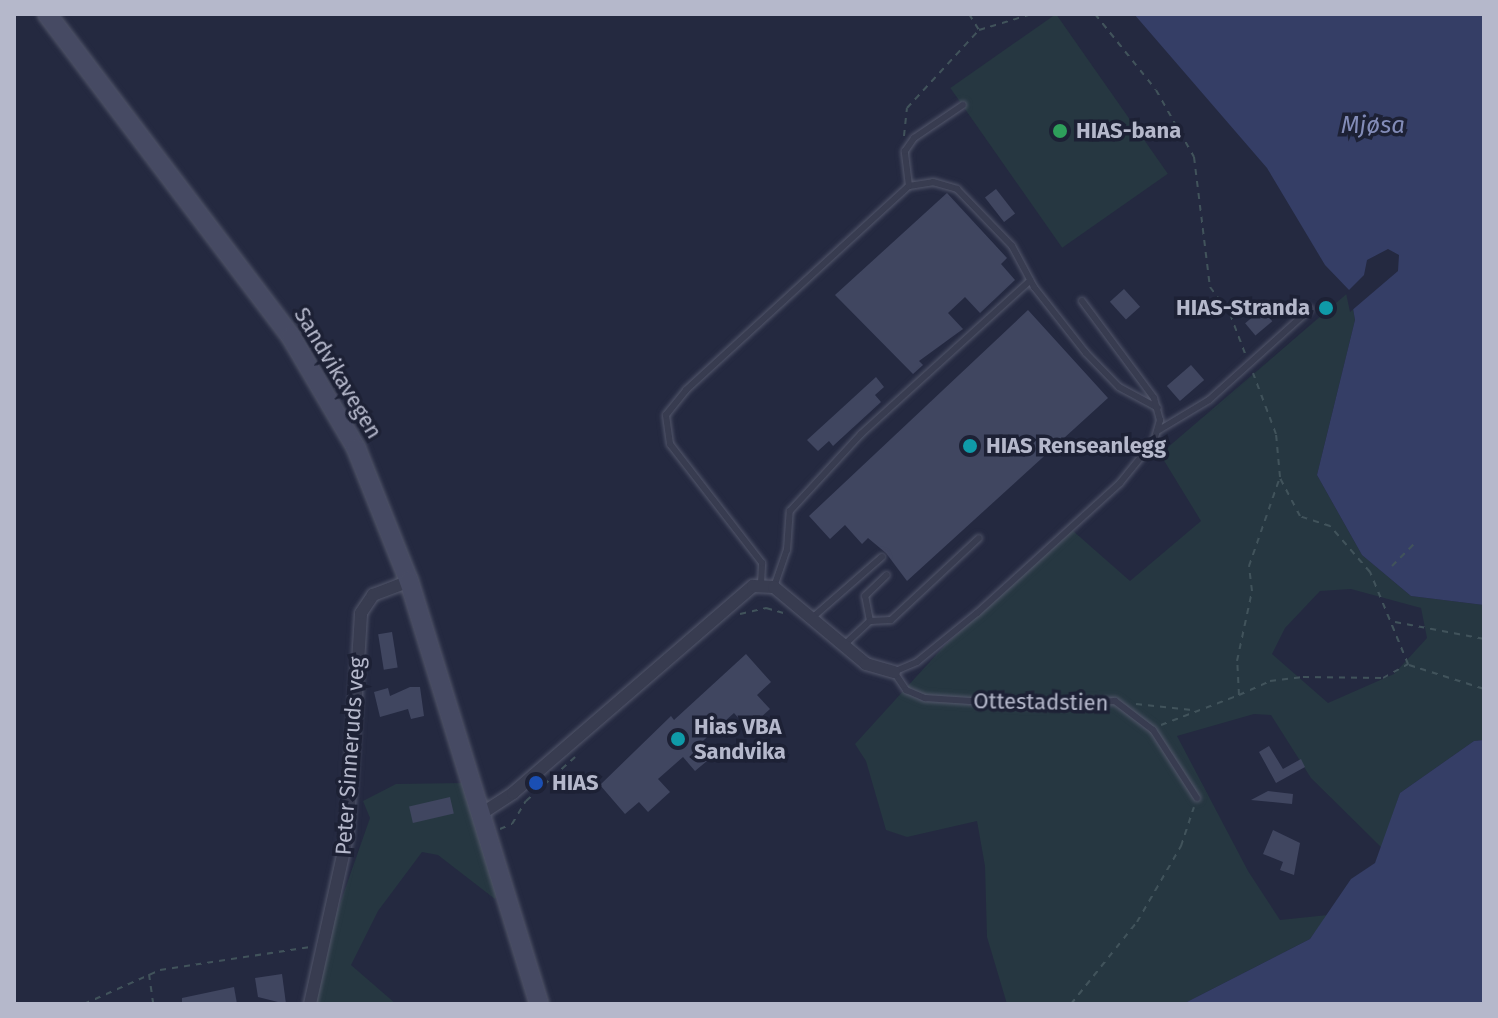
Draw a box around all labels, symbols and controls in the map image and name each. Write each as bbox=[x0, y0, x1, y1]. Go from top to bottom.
water label: Mjøsa bbox=[1341, 112, 1405, 140]
place label: HIAS-bana bbox=[1076, 118, 1181, 144]
marker: HIAS-bana bbox=[1051, 122, 1069, 140]
place label: HIAS-Stranda bbox=[1176, 295, 1310, 321]
marker: HIAS-Stranda bbox=[1317, 299, 1335, 317]
street label: Sandvikavegen bbox=[288, 303, 388, 443]
place label: HIAS Renseanlegg bbox=[986, 433, 1166, 459]
marker: HIAS Renseanlegg bbox=[961, 437, 979, 455]
street label: Peter Sinneruds veg bbox=[330, 656, 370, 856]
street label: Ottestadstien bbox=[973, 688, 1109, 716]
place label: Hias VBA Sandvika bbox=[694, 713, 786, 764]
marker: Hias VBA Sandvika bbox=[669, 730, 687, 748]
place label: HIAS bbox=[552, 770, 599, 796]
marker: HIAS bbox=[527, 774, 545, 792]

